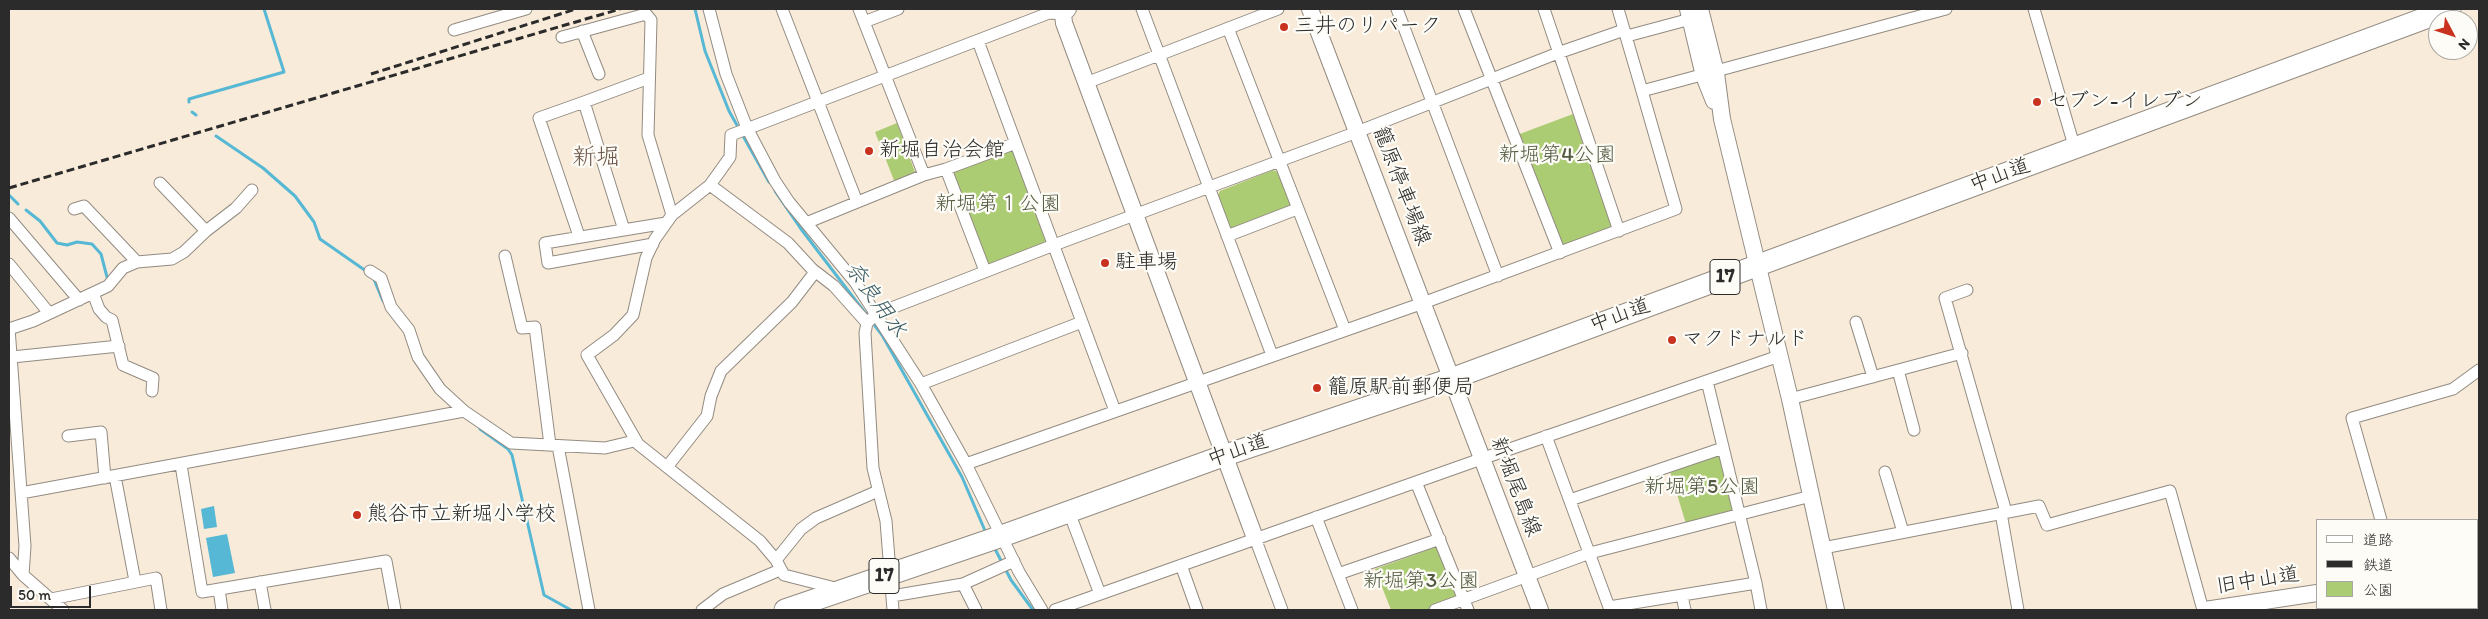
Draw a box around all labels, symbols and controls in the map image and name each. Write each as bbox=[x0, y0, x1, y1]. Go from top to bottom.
north arrow bbox=[2428, 10, 2478, 60]
place label: 三井のリパーク bbox=[1294, 14, 1441, 40]
marker: 三井のリパーク bbox=[1278, 21, 1290, 33]
text: N bbox=[2455, 35, 2474, 53]
place label: セブン-イレブン bbox=[2047, 89, 2202, 115]
marker: セブン-イレブン bbox=[2031, 96, 2043, 108]
street label: 籠原停車場線 bbox=[1367, 123, 1435, 249]
place label: 新堀自治会館 bbox=[879, 138, 1005, 164]
park label: 新堀第4公園 bbox=[1498, 143, 1616, 169]
district label: 新堀 bbox=[572, 144, 620, 172]
marker: 新堀自治会館 bbox=[863, 145, 875, 157]
street label: 中山道 bbox=[1966, 153, 2034, 199]
park label: 新堀第１公園 bbox=[935, 192, 1061, 218]
place label: 駐車場 bbox=[1115, 250, 1178, 276]
water label: 奈良用水 bbox=[838, 257, 912, 343]
marker: 駐車場 bbox=[1099, 257, 1111, 269]
road number: 17 bbox=[1710, 260, 1740, 294]
street label: 中山道 bbox=[1586, 293, 1654, 339]
place label: マクドナルド bbox=[1682, 327, 1808, 353]
marker: マクドナルド bbox=[1666, 334, 1678, 346]
place label: 籠原駅前郵便局 bbox=[1327, 375, 1474, 401]
marker: 籠原駅前郵便局 bbox=[1311, 382, 1323, 394]
street label: 中山道 bbox=[1204, 429, 1272, 473]
street label: 新堀尾島線 bbox=[1484, 433, 1546, 541]
park label: 新堀第5公園 bbox=[1644, 475, 1760, 501]
place label: 熊谷市立新堀小学校 bbox=[367, 502, 556, 528]
marker: 熊谷市立新堀小学校 bbox=[351, 509, 363, 521]
legend bbox=[2316, 519, 2478, 609]
text: 道路 bbox=[2363, 531, 2393, 549]
text: 鉄道 bbox=[2363, 556, 2393, 574]
road number: 17 bbox=[869, 558, 899, 594]
street label: 旧中山道 bbox=[2215, 562, 2301, 600]
park label: 新堀第3公園 bbox=[1363, 569, 1479, 595]
scale bar bbox=[12, 576, 94, 608]
text: 公園 bbox=[2363, 581, 2393, 599]
text: 50 m bbox=[18, 586, 51, 604]

